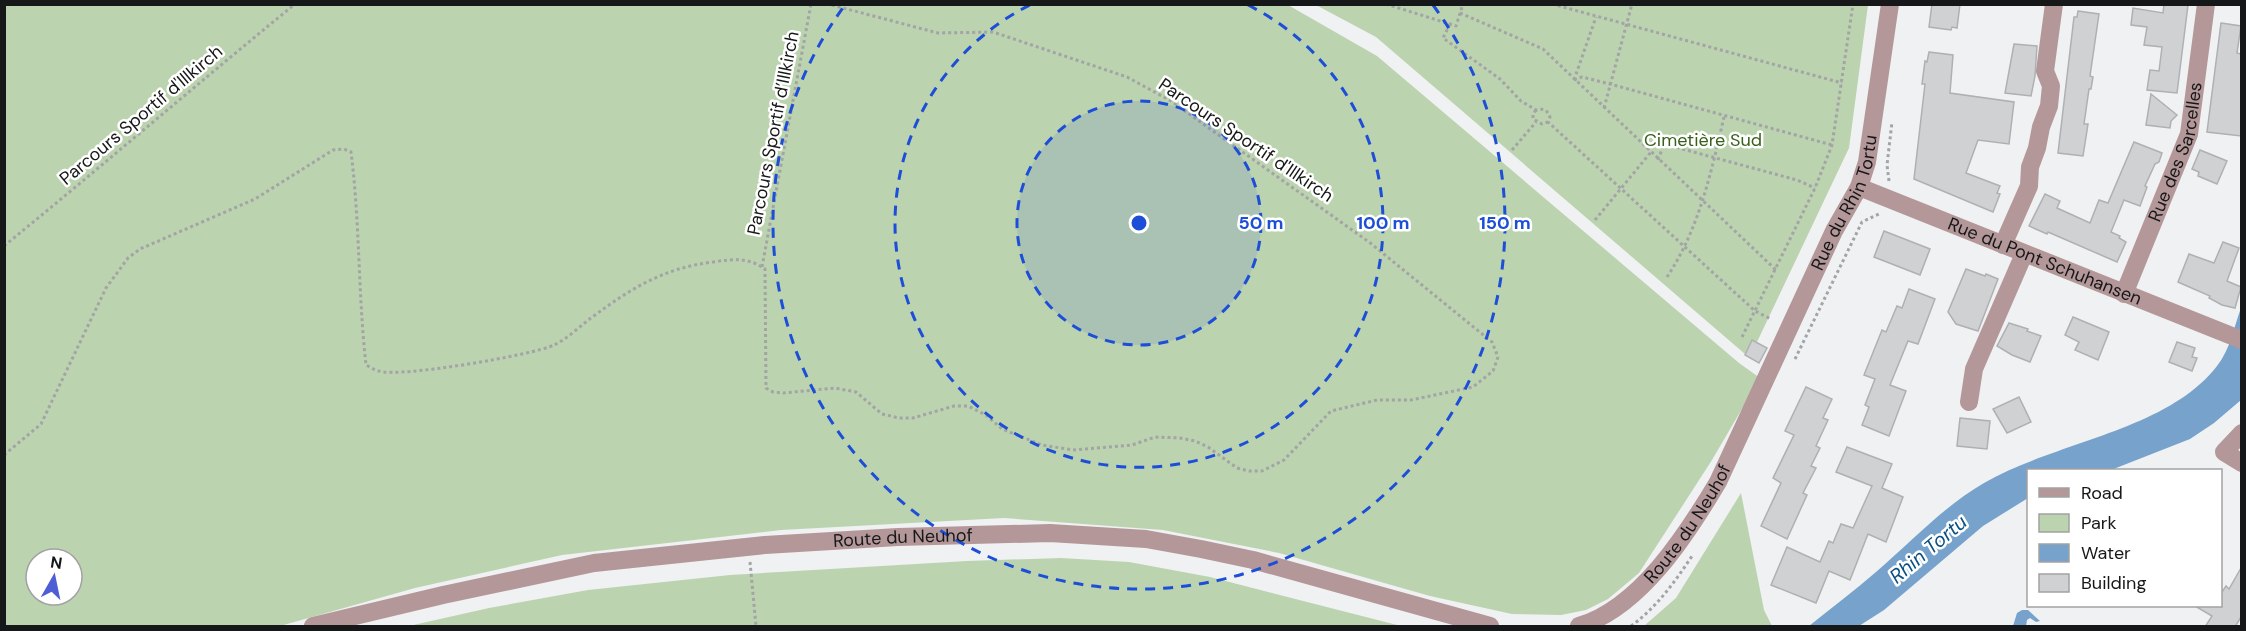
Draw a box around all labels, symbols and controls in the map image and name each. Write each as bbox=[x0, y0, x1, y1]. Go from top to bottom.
street label: Parcours Sportif d’Illkirch bbox=[741, 29, 805, 237]
street label: Parcours Sportif d'Illkirch bbox=[54, 40, 228, 190]
street label: Parcours Sportif d'Illkirch bbox=[1154, 72, 1338, 208]
street label: Rue des Sarcelles bbox=[2143, 81, 2208, 225]
park label: Cimetière Sud bbox=[1644, 128, 1762, 152]
street label: Rue du Rhin Tortu bbox=[1805, 133, 1883, 274]
text: 50 m bbox=[1238, 211, 1284, 235]
text: 100 m bbox=[1356, 211, 1410, 235]
text: 150 m bbox=[1479, 211, 1531, 235]
street label: Rue du Pont Schuhansen bbox=[1944, 212, 2145, 311]
centre of rings bbox=[1129, 213, 1149, 233]
street label: Route du Neuhof bbox=[1639, 460, 1737, 589]
legend bbox=[2027, 469, 2222, 607]
text: Road bbox=[2081, 481, 2123, 505]
water label: Rhin Tortu bbox=[1884, 509, 1972, 589]
text: Park bbox=[2081, 511, 2117, 535]
street label: Route du Neuhof bbox=[832, 523, 973, 553]
text: Water bbox=[2081, 541, 2131, 565]
north arrow bbox=[24, 547, 84, 607]
text: N bbox=[49, 551, 64, 574]
text: Building bbox=[2081, 571, 2146, 595]

